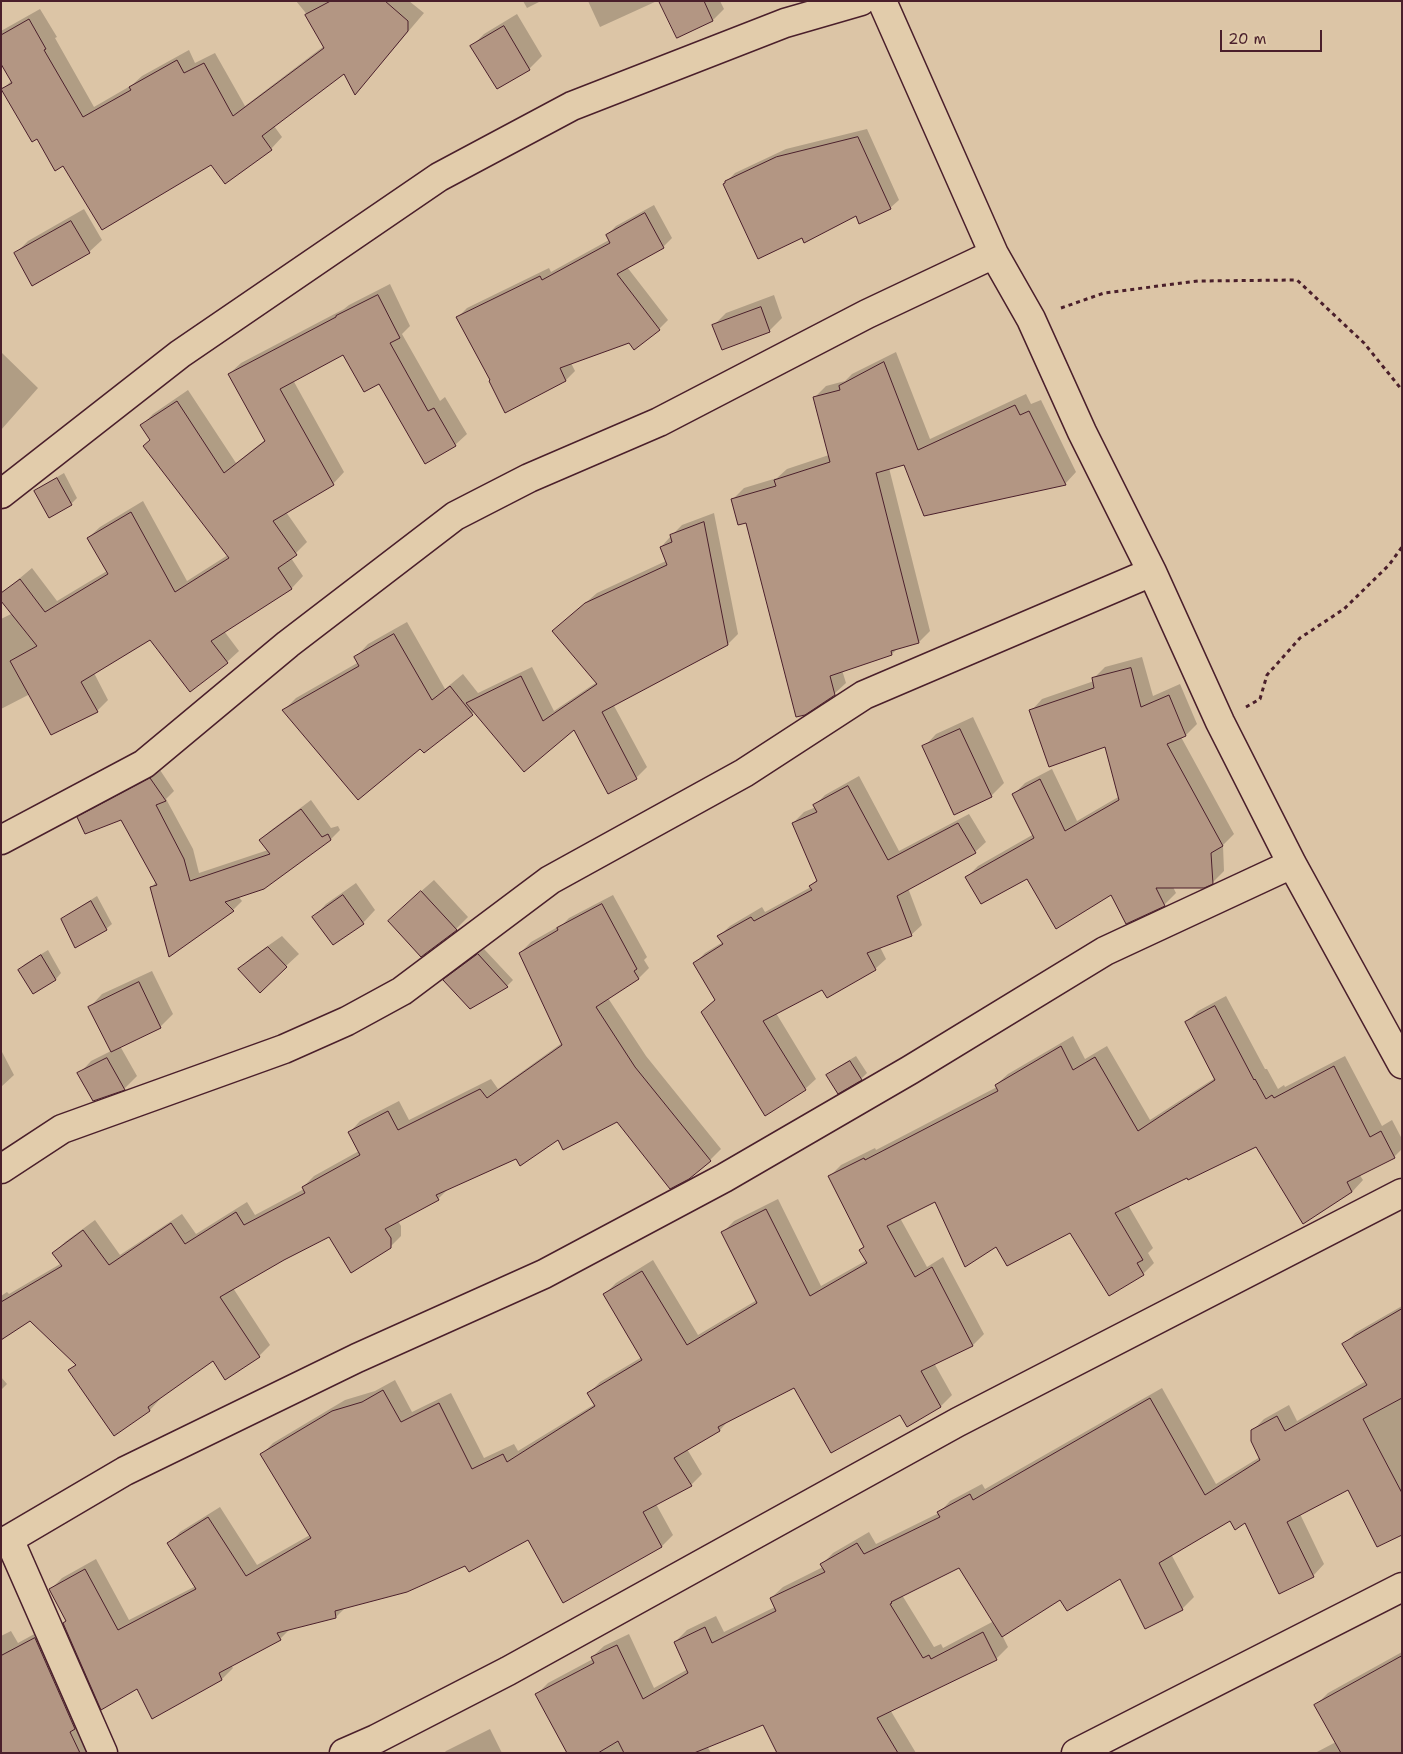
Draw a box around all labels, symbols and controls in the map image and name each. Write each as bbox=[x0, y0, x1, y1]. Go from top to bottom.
scale bar bbox=[1223, 20, 1326, 52]
text: 20 m bbox=[1228, 29, 1267, 49]

